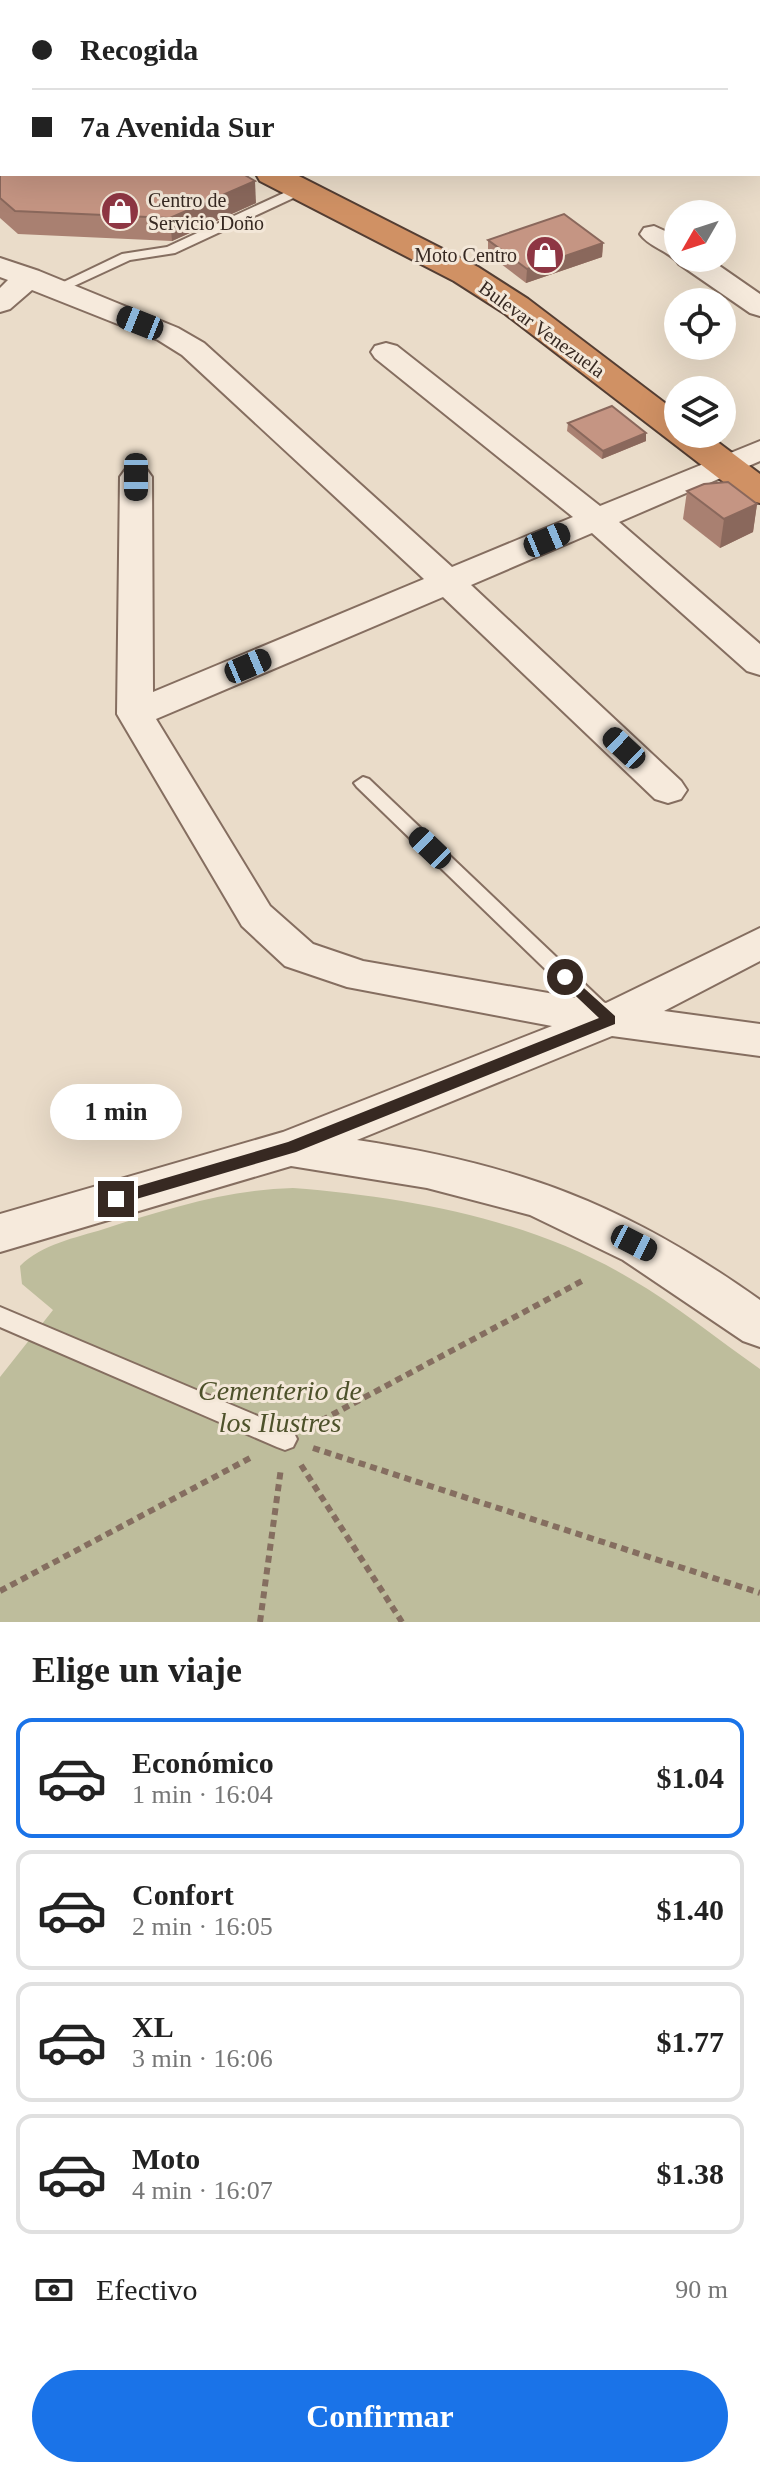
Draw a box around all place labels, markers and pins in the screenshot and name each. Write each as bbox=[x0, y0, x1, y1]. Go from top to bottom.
place label: Centro de Servicio Doño bbox=[148, 189, 264, 234]
shop icon: Centro de Servicio Doño bbox=[99, 190, 141, 232]
shop icon: Moto Centro bbox=[524, 234, 566, 276]
place label: Moto Centro bbox=[414, 244, 517, 266]

